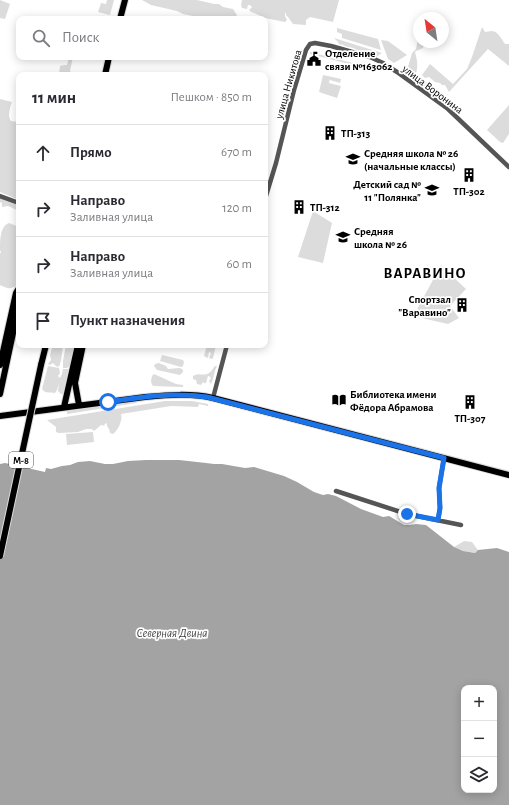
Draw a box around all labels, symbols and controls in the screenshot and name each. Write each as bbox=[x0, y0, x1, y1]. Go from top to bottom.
north arrow bbox=[413, 12, 449, 48]
search box bbox=[16, 16, 268, 60]
icon: search bbox=[30, 27, 52, 49]
text: Поиск bbox=[62, 30, 100, 45]
street label: улица Никитова bbox=[273, 48, 304, 121]
place label: Отделение связи №163062 bbox=[325, 48, 393, 72]
public building icon: Отделение связи №163062 bbox=[306, 51, 322, 67]
street label: улица Воронина bbox=[400, 63, 465, 116]
text: 11 мин bbox=[32, 89, 76, 106]
text: Пешком · 850 m bbox=[170, 91, 252, 104]
building icon: ТП-313 bbox=[322, 125, 338, 141]
place label: ТП-313 bbox=[341, 128, 371, 139]
icon: ahead bbox=[32, 142, 54, 164]
text: Прямо bbox=[70, 145, 112, 160]
text: 670 m bbox=[221, 146, 252, 159]
place label: Средняя школа № 26 (начальные классы) bbox=[364, 148, 458, 172]
school or university icon: Средняя школа № 26 (начальные классы) bbox=[345, 151, 361, 167]
building icon: ТП-302 bbox=[461, 167, 477, 183]
place label: Детский сад № 11 "Полянка" bbox=[353, 179, 421, 203]
school or university icon: Детский сад № 11 "Полянка" bbox=[424, 182, 440, 198]
place label: ТП-302 bbox=[453, 186, 485, 197]
text: Направо bbox=[70, 193, 125, 208]
icon: right bbox=[32, 198, 54, 220]
building icon: ТП-312 bbox=[291, 199, 307, 215]
text: 120 m bbox=[222, 202, 252, 215]
place label: ТП-312 bbox=[310, 202, 340, 213]
text: Заливная улица bbox=[70, 211, 153, 224]
place label: Средняя школа № 26 bbox=[354, 226, 407, 250]
school or university icon: Средняя школа № 26 bbox=[335, 229, 351, 245]
text: Направо bbox=[70, 249, 125, 264]
icon: right bbox=[32, 254, 54, 276]
text: 60 m bbox=[226, 258, 252, 271]
district label: ВАРАВИНО bbox=[384, 266, 466, 281]
text: Заливная улица bbox=[70, 267, 153, 280]
place label: Спортзал "Варавино" bbox=[398, 294, 451, 318]
building icon: Спортзал "Варавино" bbox=[454, 297, 470, 313]
icon: arrive bbox=[32, 310, 54, 332]
text: Пункт назначения bbox=[70, 313, 185, 328]
place label: Библиотека имени Фёдора Абрамова bbox=[350, 389, 436, 413]
library icon: Библиотека имени Фёдора Абрамова bbox=[331, 392, 347, 408]
route start bbox=[99, 393, 117, 411]
building icon: ТП-307 bbox=[462, 394, 478, 410]
place label: ТП-307 bbox=[454, 413, 486, 424]
road number: М-8 bbox=[9, 452, 33, 468]
route end bbox=[398, 505, 416, 523]
water label: Северная Двина bbox=[137, 627, 207, 640]
map controls bbox=[461, 685, 497, 793]
button: + bbox=[461, 685, 497, 721]
button: − bbox=[461, 721, 497, 757]
button: layers bbox=[461, 757, 497, 793]

